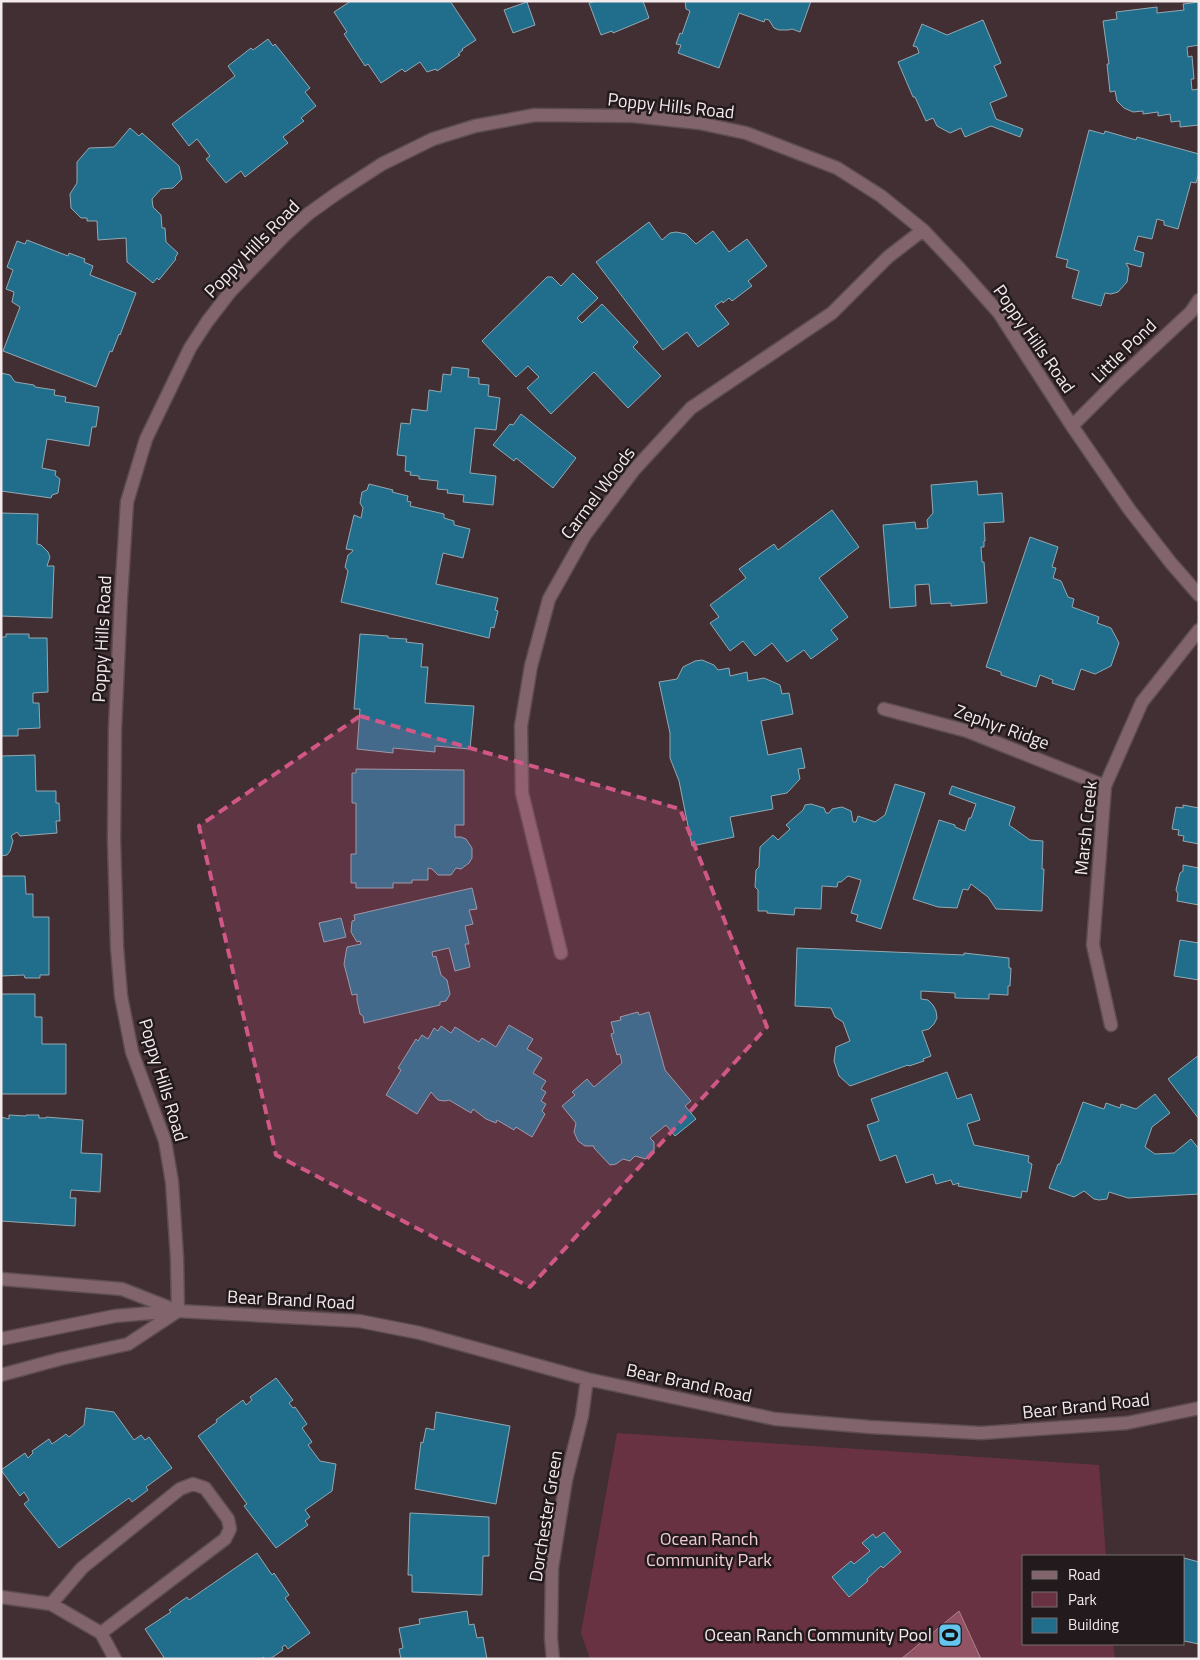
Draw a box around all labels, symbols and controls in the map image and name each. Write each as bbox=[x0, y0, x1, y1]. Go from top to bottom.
street label: Poppy Hills Road bbox=[606, 85, 736, 126]
street label: Poppy Hills Road bbox=[198, 193, 306, 304]
street label: Poppy Hills Road bbox=[987, 279, 1082, 399]
street label: Little Pond bbox=[1085, 313, 1162, 389]
street label: Carmel Woods bbox=[554, 441, 641, 545]
street label: Poppy Hills Road bbox=[85, 575, 118, 703]
street label: Zephyr Ridge bbox=[951, 697, 1053, 756]
street label: Marsh Creek bbox=[1067, 779, 1104, 877]
street label: Poppy Hills Road bbox=[132, 1015, 195, 1145]
street label: Bear Brand Road bbox=[226, 1283, 356, 1316]
street label: Bear Brand Road bbox=[624, 1356, 754, 1409]
street label: Bear Brand Road bbox=[1021, 1385, 1151, 1426]
street label: Dorchester Green bbox=[522, 1448, 569, 1584]
park label: Ocean Ranch Community Park bbox=[646, 1525, 772, 1573]
legend bbox=[1022, 1555, 1185, 1645]
text: Road bbox=[1068, 1563, 1100, 1586]
text: Park bbox=[1068, 1588, 1097, 1611]
text: Building bbox=[1068, 1613, 1119, 1636]
place label: Ocean Ranch Community Pool bbox=[704, 1621, 932, 1648]
sports icon: Ocean Ranch Community Pool bbox=[937, 1622, 963, 1648]

